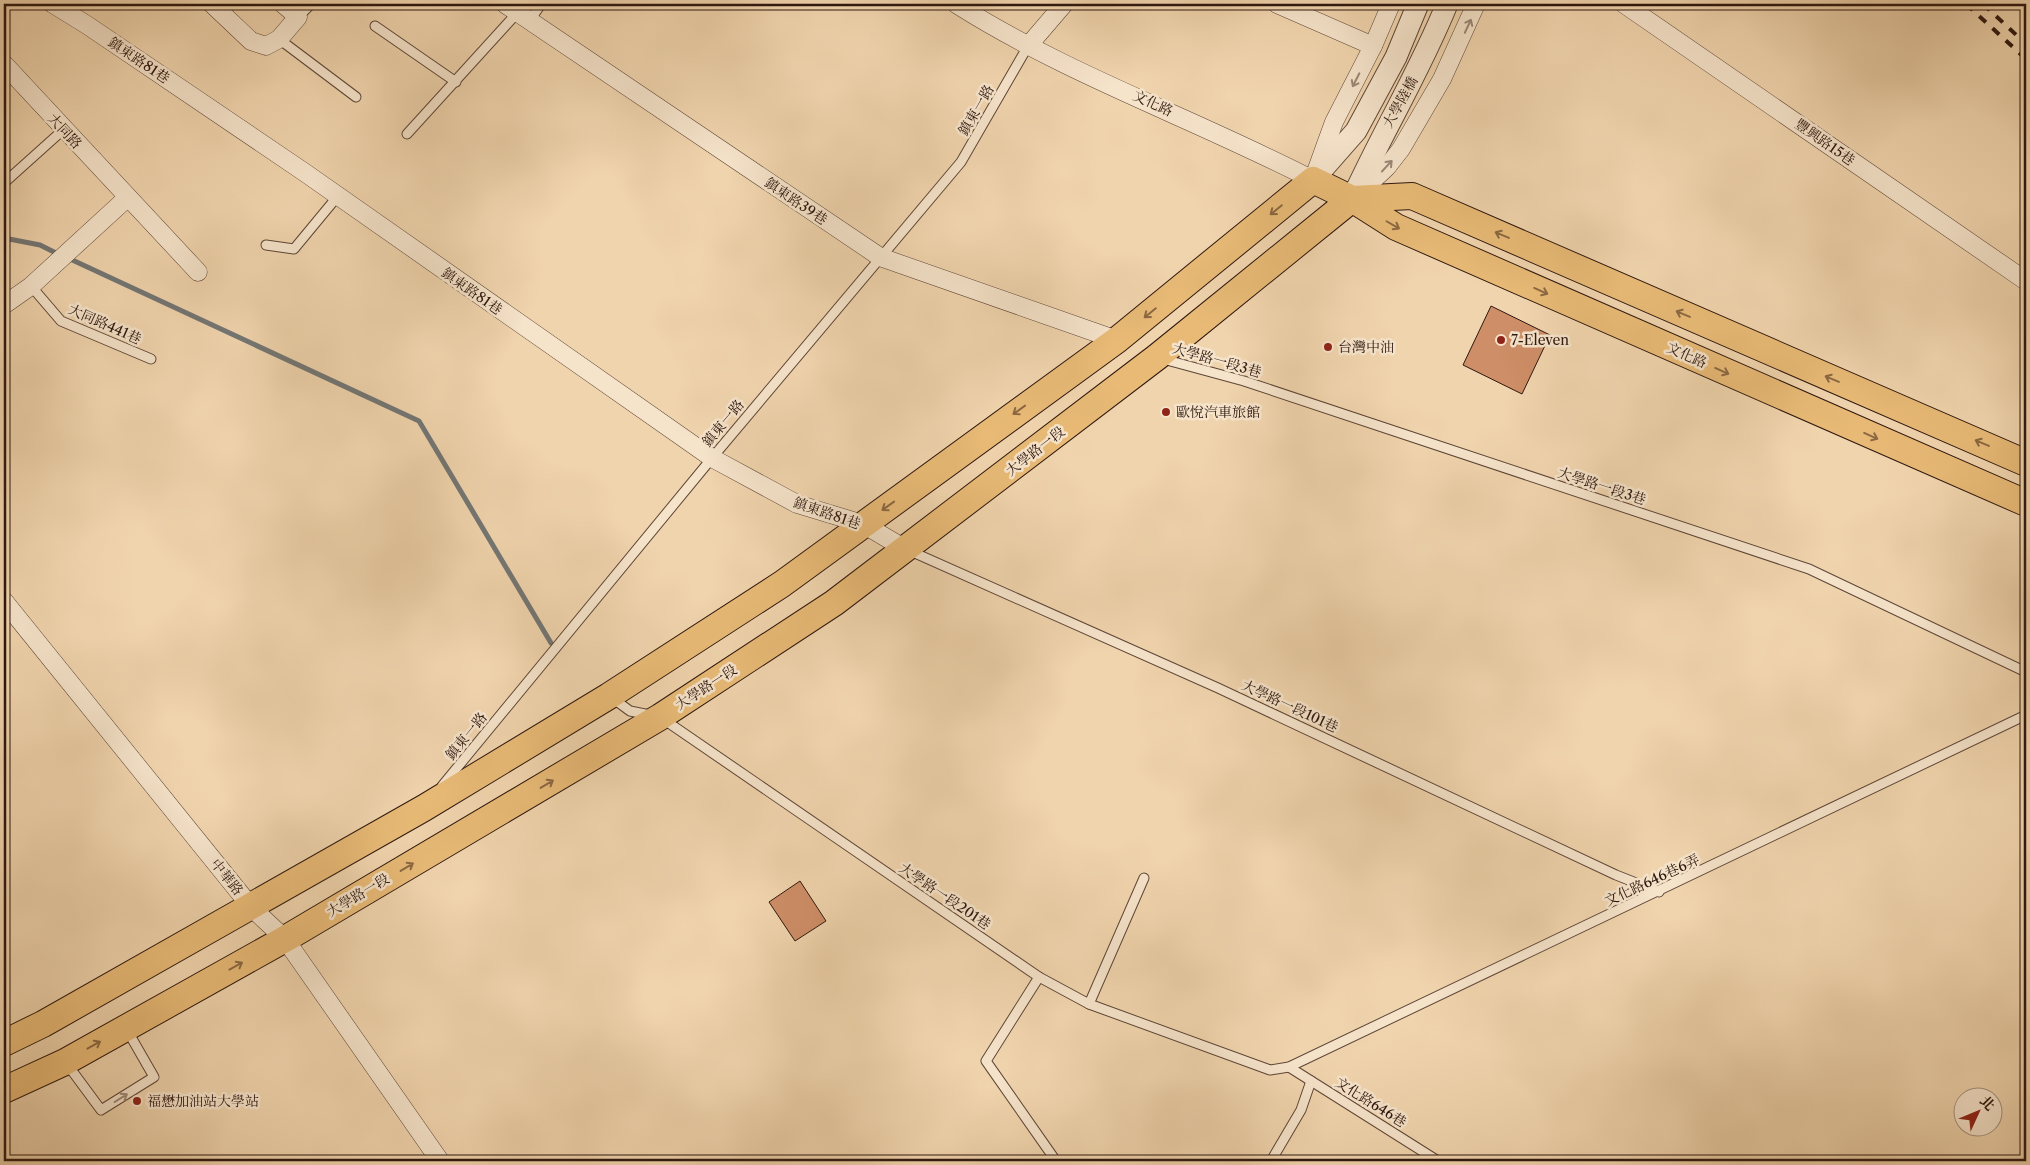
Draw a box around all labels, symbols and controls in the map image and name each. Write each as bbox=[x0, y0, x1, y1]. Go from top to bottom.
one-way arrow bbox=[1463, 19, 1473, 34]
street label: 鎮東路81巷 bbox=[105, 33, 173, 87]
one-way arrow bbox=[1351, 72, 1361, 87]
street label: 大學陸橋 bbox=[1379, 73, 1421, 131]
street label: 鎮東一路 bbox=[954, 81, 998, 139]
street label: 文化路 bbox=[1130, 86, 1176, 120]
street label: 大同路 bbox=[44, 110, 86, 152]
street label: 豐興路15巷 bbox=[1791, 115, 1859, 169]
one-way arrow bbox=[1381, 160, 1393, 173]
street label: 鎮東路39巷 bbox=[761, 173, 831, 229]
one-way arrow bbox=[1269, 205, 1282, 216]
one-way arrow bbox=[1385, 220, 1400, 230]
one-way arrow bbox=[1495, 230, 1510, 240]
street label: 鎮東路81巷 bbox=[438, 263, 506, 319]
one-way arrow bbox=[1533, 287, 1548, 297]
street label: 大同路441巷 bbox=[66, 300, 144, 348]
one-way arrow bbox=[1143, 308, 1156, 319]
one-way arrow bbox=[1676, 308, 1691, 318]
place label: 7-Eleven bbox=[1511, 331, 1569, 349]
marker: 7-Eleven bbox=[1495, 334, 1507, 346]
place label: 台灣中油 bbox=[1338, 338, 1394, 356]
street label: 文化路 bbox=[1664, 338, 1710, 372]
street label: 大學路一段3巷 bbox=[1170, 339, 1264, 381]
marker: 台灣中油 bbox=[1322, 341, 1334, 353]
one-way arrow bbox=[1714, 366, 1729, 376]
one-way arrow bbox=[1825, 373, 1840, 382]
street label: 鎮東一路 bbox=[698, 396, 748, 450]
place label: 歐悅汽車旅館 bbox=[1176, 403, 1260, 421]
one-way arrow bbox=[1013, 405, 1027, 416]
marker: 歐悅汽車旅館 bbox=[1160, 406, 1172, 418]
street label: 大學路一段 bbox=[1002, 422, 1068, 480]
one-way arrow bbox=[1863, 432, 1878, 442]
one-way arrow bbox=[1975, 438, 1990, 448]
street label: 大學路一段3巷 bbox=[1556, 463, 1648, 509]
street label: 鎮東路81巷 bbox=[791, 493, 863, 533]
one-way arrow bbox=[881, 501, 895, 511]
street label: 大學路一段 bbox=[672, 660, 740, 714]
street label: 大學路一段101巷 bbox=[1239, 676, 1341, 736]
street label: 鎮東一路 bbox=[441, 709, 491, 763]
one-way arrow bbox=[539, 779, 554, 789]
street label: 文化路646巷6弄 bbox=[1602, 850, 1702, 910]
street label: 中華路 bbox=[207, 855, 247, 899]
street label: 大學路一段201巷 bbox=[896, 859, 994, 933]
one-way arrow bbox=[399, 861, 414, 871]
street label: 大學路一段 bbox=[323, 869, 393, 921]
one-way arrow bbox=[228, 960, 243, 970]
one-way arrow bbox=[87, 1040, 101, 1050]
street label: 文化路646巷 bbox=[1332, 1073, 1410, 1131]
north arrow bbox=[1952, 1088, 2002, 1138]
one-way arrow bbox=[114, 1092, 128, 1102]
place label: 福懋加油站大學站 bbox=[147, 1092, 259, 1110]
text: 北 bbox=[1976, 1092, 1999, 1114]
marker: 福懋加油站大學站 bbox=[131, 1095, 143, 1107]

